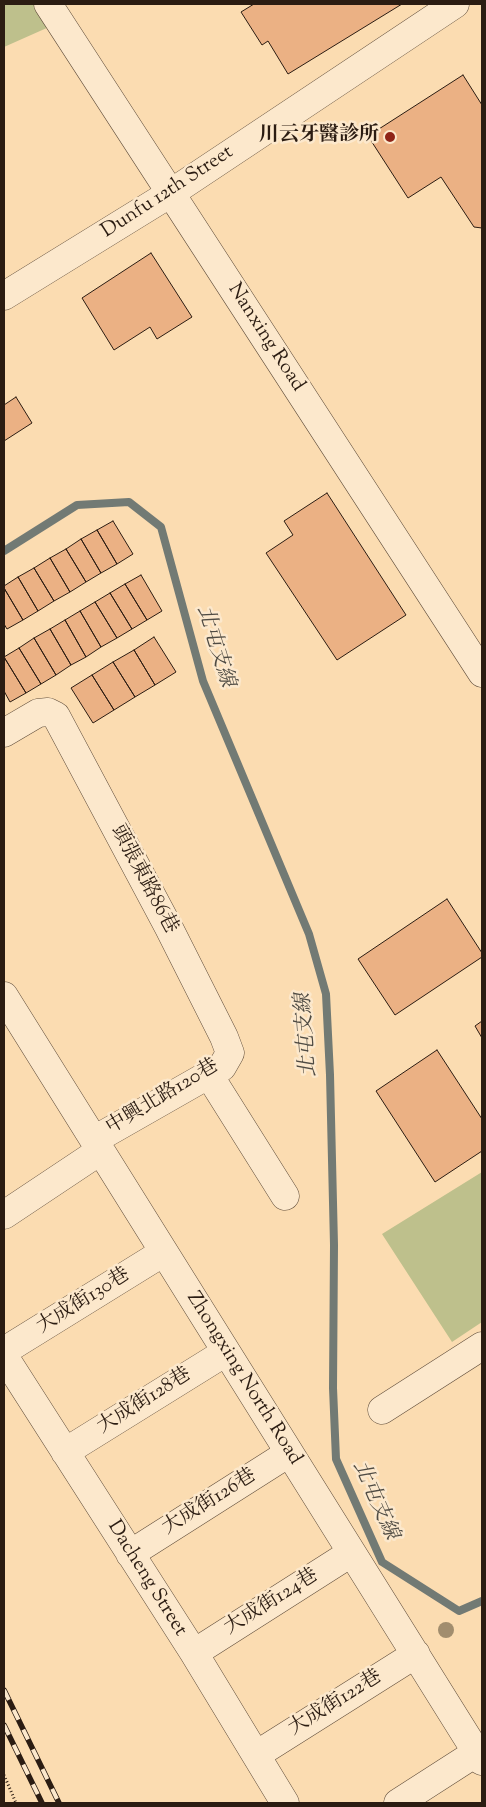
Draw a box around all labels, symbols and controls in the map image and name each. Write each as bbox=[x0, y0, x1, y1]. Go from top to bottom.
place label: 川云牙醫診所 bbox=[259, 125, 379, 149]
marker: 川云牙醫診所 bbox=[383, 130, 397, 144]
street label: Dunfu 12th Street bbox=[98, 141, 238, 245]
street label: Nanxing Road bbox=[221, 279, 309, 397]
water label: 北屯支線 bbox=[190, 603, 238, 691]
street label: 頭張東路86巷 bbox=[104, 821, 182, 939]
water label: 北屯支線 bbox=[293, 992, 323, 1078]
street label: 中興北路120巷 bbox=[103, 1055, 223, 1141]
street label: 大成街130巷 bbox=[33, 1264, 135, 1340]
street label: Zhongxing North Road bbox=[180, 1288, 306, 1470]
street label: 大成街128巷 bbox=[94, 1364, 196, 1440]
water label: 北屯支線 bbox=[345, 1458, 403, 1544]
street label: 大成街126巷 bbox=[159, 1465, 261, 1541]
street label: Dacheng Street bbox=[101, 1517, 191, 1641]
street label: 大成街124巷 bbox=[221, 1565, 323, 1641]
street label: 大成街122巷 bbox=[285, 1666, 387, 1742]

